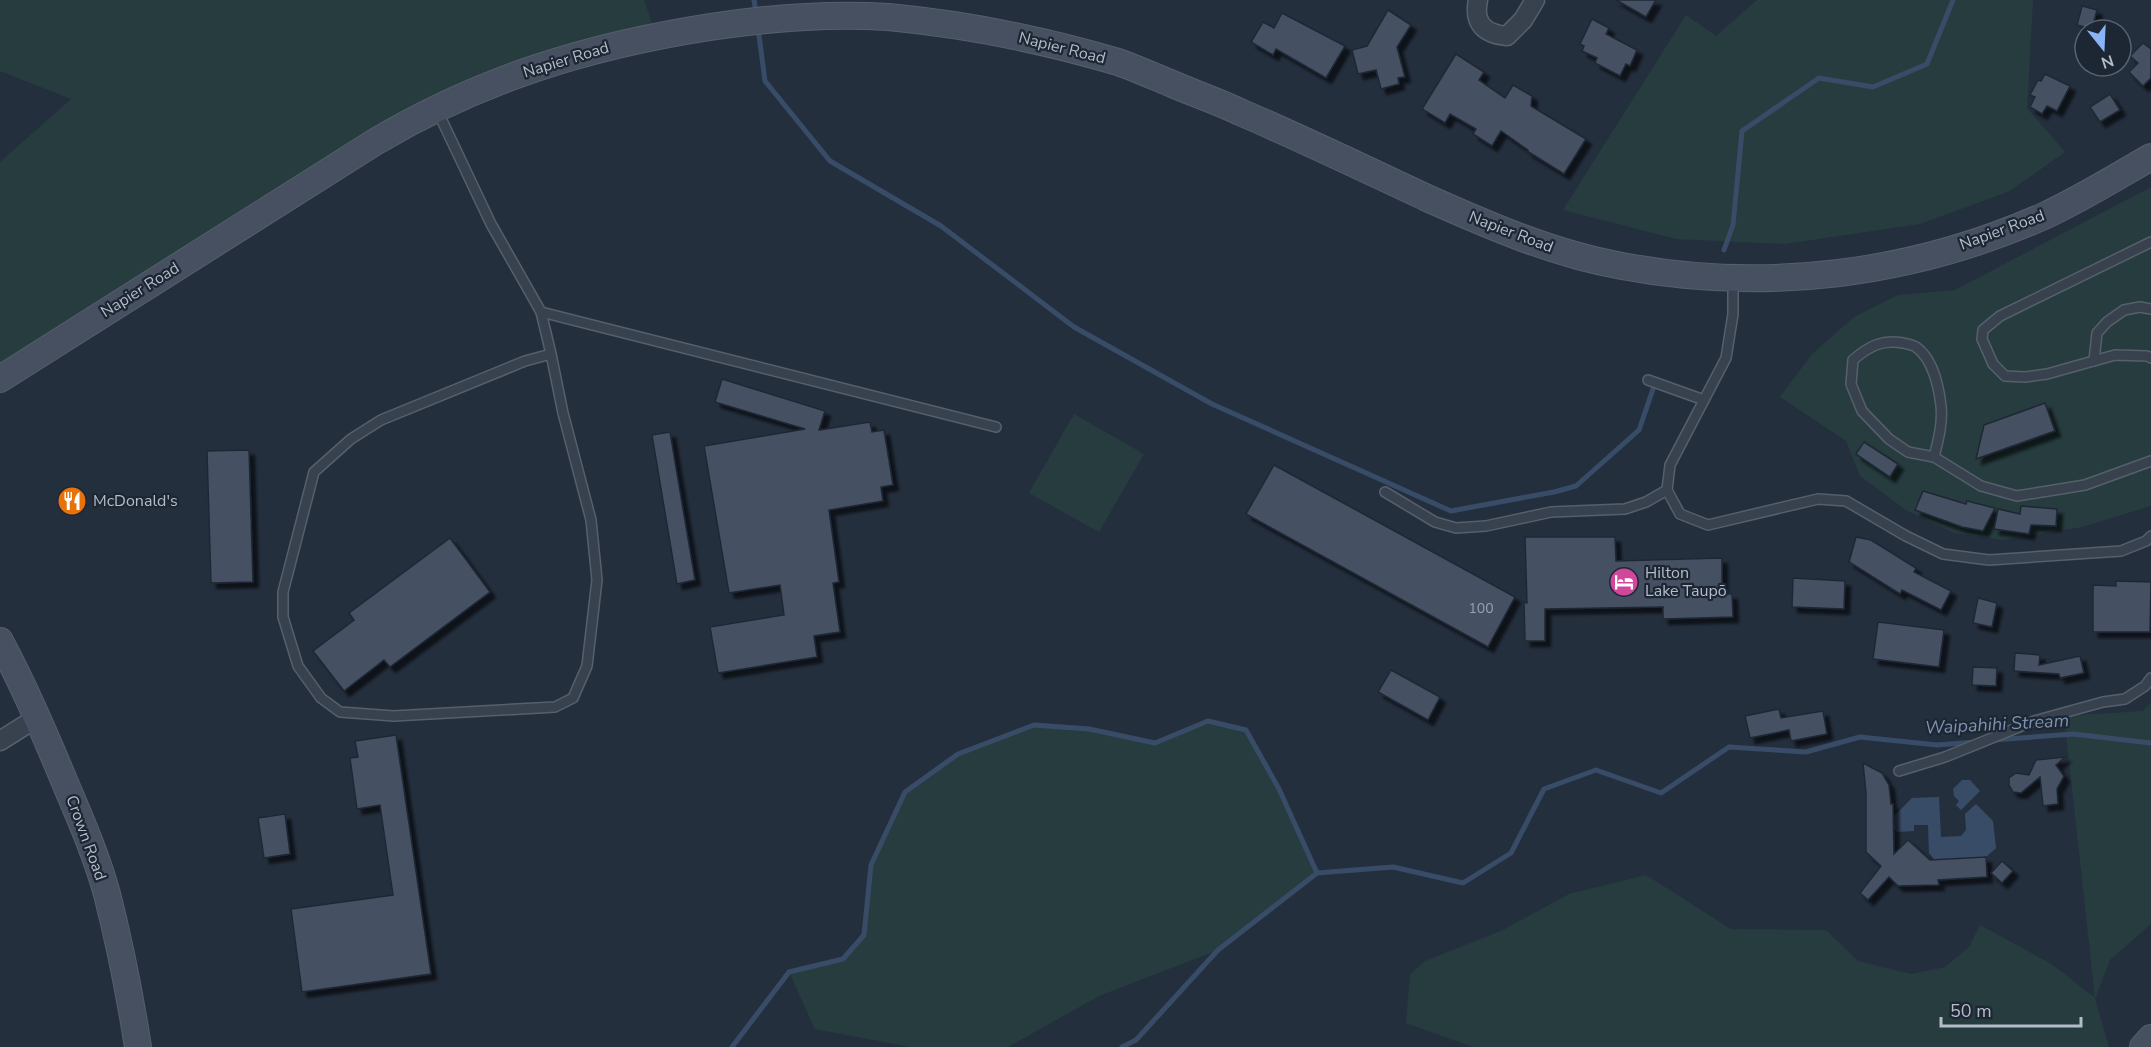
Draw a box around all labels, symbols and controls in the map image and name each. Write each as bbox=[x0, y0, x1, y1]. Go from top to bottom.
north arrow bbox=[2073, 18, 2133, 78]
street label: Napier Road bbox=[1016, 27, 1108, 69]
street label: Napier Road bbox=[520, 36, 612, 84]
text: N bbox=[2098, 49, 2116, 74]
street label: Napier Road bbox=[1956, 204, 2048, 256]
street label: Napier Road bbox=[1466, 206, 1556, 258]
street label: Napier Road bbox=[96, 257, 184, 323]
restaurant icon: McDonald's bbox=[56, 485, 88, 517]
place label: McDonald's bbox=[93, 490, 178, 512]
place label: Hilton Lake Taupō bbox=[1645, 562, 1727, 602]
hotel icon: Hilton Lake Taupō bbox=[1608, 566, 1640, 598]
house number: 100 bbox=[1468, 599, 1494, 618]
water label: Waipahihi Stream bbox=[1924, 708, 2070, 740]
street label: Crown Road bbox=[60, 792, 112, 884]
scale bar bbox=[1941, 990, 2080, 1028]
text: 50 m bbox=[1950, 999, 1992, 1023]

